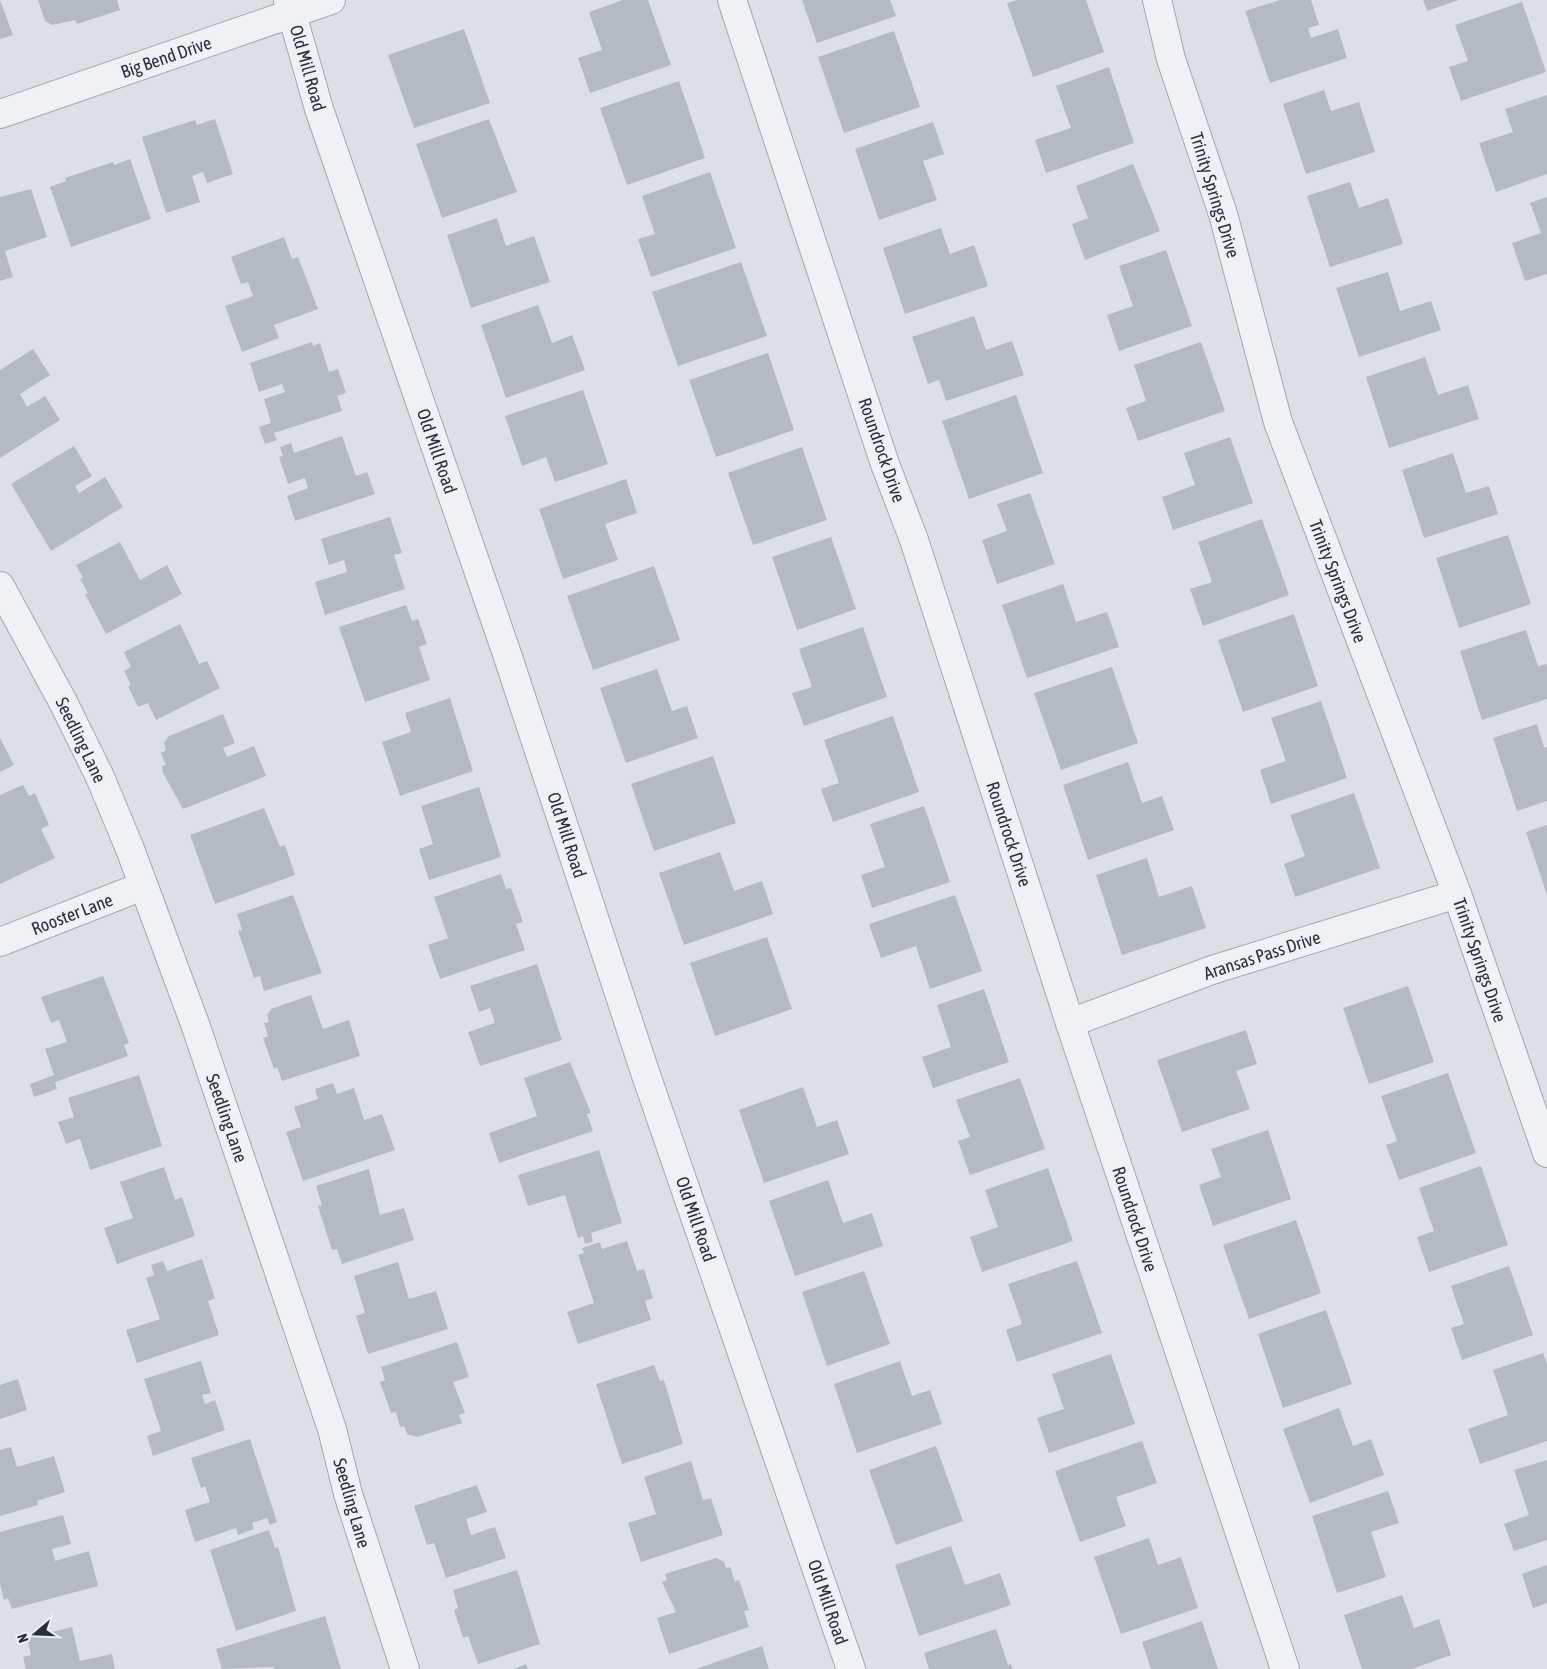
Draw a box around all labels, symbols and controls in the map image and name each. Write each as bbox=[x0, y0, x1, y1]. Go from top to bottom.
street label: Old Mill Road bbox=[286, 22, 330, 114]
street label: Big Bend Drive bbox=[118, 32, 214, 82]
street label: Trinity Springs Drive bbox=[1186, 130, 1244, 260]
street label: Roundrock Drive bbox=[854, 395, 910, 505]
street label: Old Mill Road bbox=[413, 406, 461, 496]
street label: Trinity Springs Drive bbox=[1305, 517, 1371, 645]
street label: Seedling Lane bbox=[51, 694, 111, 786]
street label: Roundrock Drive bbox=[982, 779, 1036, 889]
street label: Old Mill Road bbox=[543, 790, 591, 880]
street label: Rooster Lane bbox=[28, 889, 116, 939]
street label: Trinity Springs Drive bbox=[1449, 895, 1511, 1025]
street label: Aransas Pass Drive bbox=[1201, 926, 1323, 984]
street label: Seedling Lane bbox=[202, 1071, 252, 1165]
street label: Roundrock Drive bbox=[1108, 1164, 1162, 1274]
street label: Old Mill Road bbox=[672, 1174, 720, 1264]
street label: Seedling Lane bbox=[329, 1456, 375, 1550]
street label: Old Mill Road bbox=[804, 1557, 852, 1647]
north arrow bbox=[10, 1609, 60, 1659]
text: N bbox=[14, 1632, 32, 1645]

